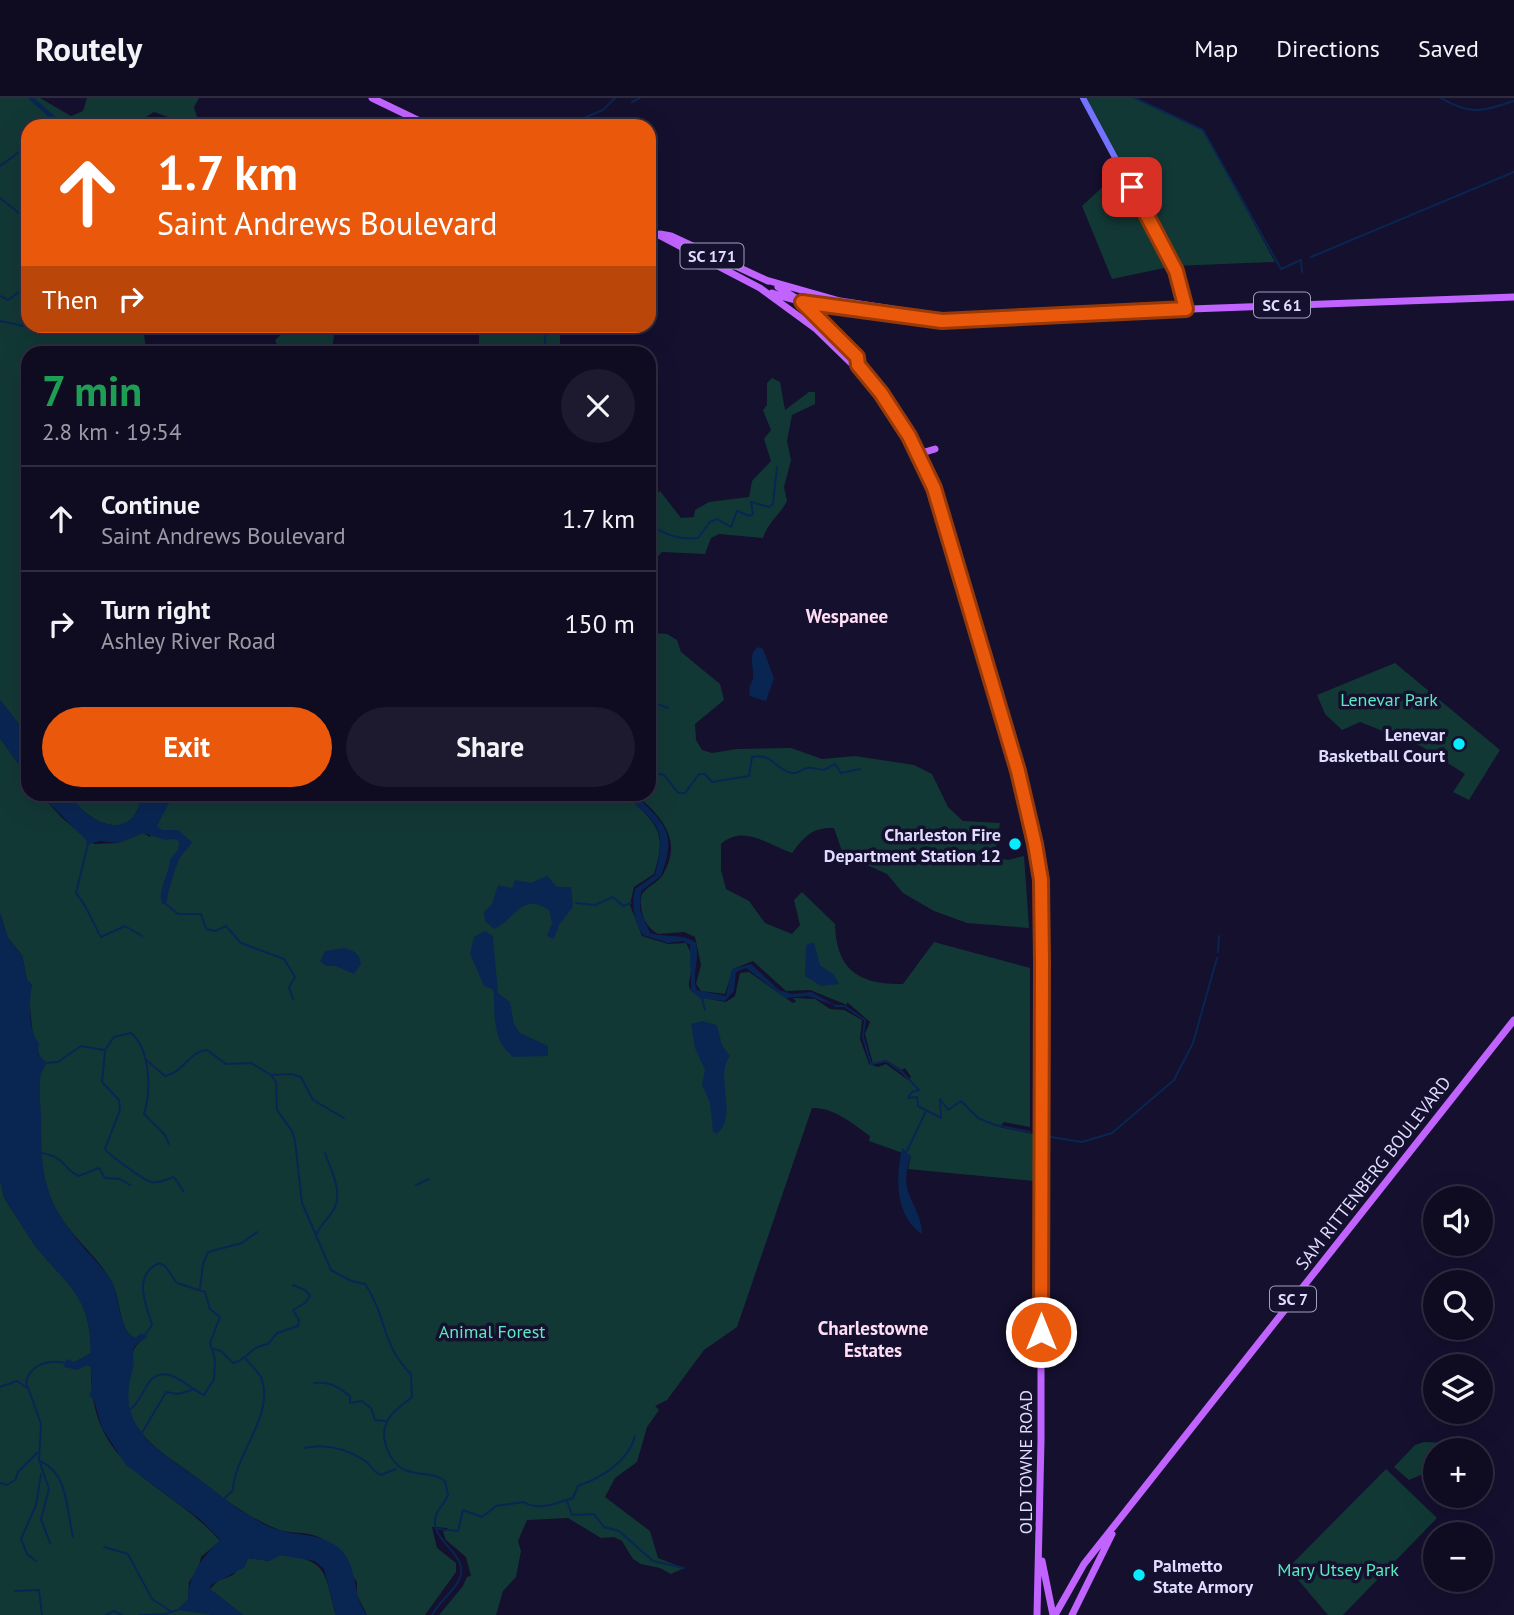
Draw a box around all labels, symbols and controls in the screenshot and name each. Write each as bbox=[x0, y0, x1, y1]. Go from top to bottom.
text: Routely bbox=[35, 27, 142, 70]
text: Map bbox=[1194, 33, 1238, 64]
text: Directions bbox=[1276, 33, 1380, 64]
text: Saved bbox=[1418, 33, 1479, 64]
text: 1.7 km bbox=[157, 140, 298, 204]
icon: ahead bbox=[42, 147, 133, 238]
pin bbox=[1102, 157, 1162, 217]
icon: arrive bbox=[1113, 168, 1151, 206]
text: Saint Andrews Boulevard bbox=[157, 202, 497, 244]
road number: SC 171 bbox=[680, 244, 744, 268]
icon: right bbox=[112, 280, 150, 318]
text: Then bbox=[42, 283, 98, 316]
road number: SC 61 bbox=[1254, 293, 1310, 318]
text: 7 min bbox=[42, 363, 142, 418]
button: close bbox=[561, 369, 635, 443]
text: 2.8 km · 19:54 bbox=[42, 417, 181, 446]
text: Continue bbox=[101, 488, 200, 521]
icon: ahead bbox=[42, 500, 80, 538]
text: 1.7 km bbox=[562, 502, 635, 535]
text: Saint Andrews Boulevard bbox=[101, 521, 346, 550]
text: Turn right bbox=[101, 593, 210, 626]
district label: Wespanee bbox=[806, 604, 888, 628]
icon: right bbox=[42, 605, 80, 643]
text: 150 m bbox=[564, 607, 635, 640]
text: Ashley River Road bbox=[101, 626, 276, 655]
park label: Lenevar Park bbox=[1340, 688, 1438, 711]
button: Exit bbox=[42, 707, 332, 787]
button: Share bbox=[346, 707, 635, 787]
place label: Lenevar Basketball Court bbox=[1318, 723, 1446, 767]
marker: Lenevar Basketball Court bbox=[1451, 736, 1467, 752]
place label: Charleston Fire Department Station 12 bbox=[824, 823, 1001, 867]
marker: Charleston Fire Department Station 12 bbox=[1007, 836, 1023, 852]
street label: SAM RITTENBERG BOULEVARD bbox=[1290, 1072, 1456, 1274]
map controls bbox=[1423, 1186, 1493, 1592]
button: sound bbox=[1423, 1186, 1493, 1256]
button: search bbox=[1423, 1270, 1493, 1340]
road number: SC 7 bbox=[1270, 1287, 1316, 1312]
position arrow bbox=[1004, 1295, 1078, 1369]
district label: Charlestowne Estates bbox=[818, 1316, 928, 1362]
park label: Animal Forest bbox=[439, 1320, 545, 1343]
button: layers bbox=[1423, 1354, 1493, 1424]
street label: OLD TOWNE ROAD bbox=[1014, 1390, 1037, 1534]
button: + bbox=[1423, 1438, 1493, 1508]
button: − bbox=[1423, 1522, 1493, 1592]
place label: Palmetto State Armory bbox=[1153, 1554, 1254, 1598]
park label: Mary Utsey Park bbox=[1277, 1558, 1399, 1581]
marker: Palmetto State Armory bbox=[1131, 1567, 1147, 1583]

